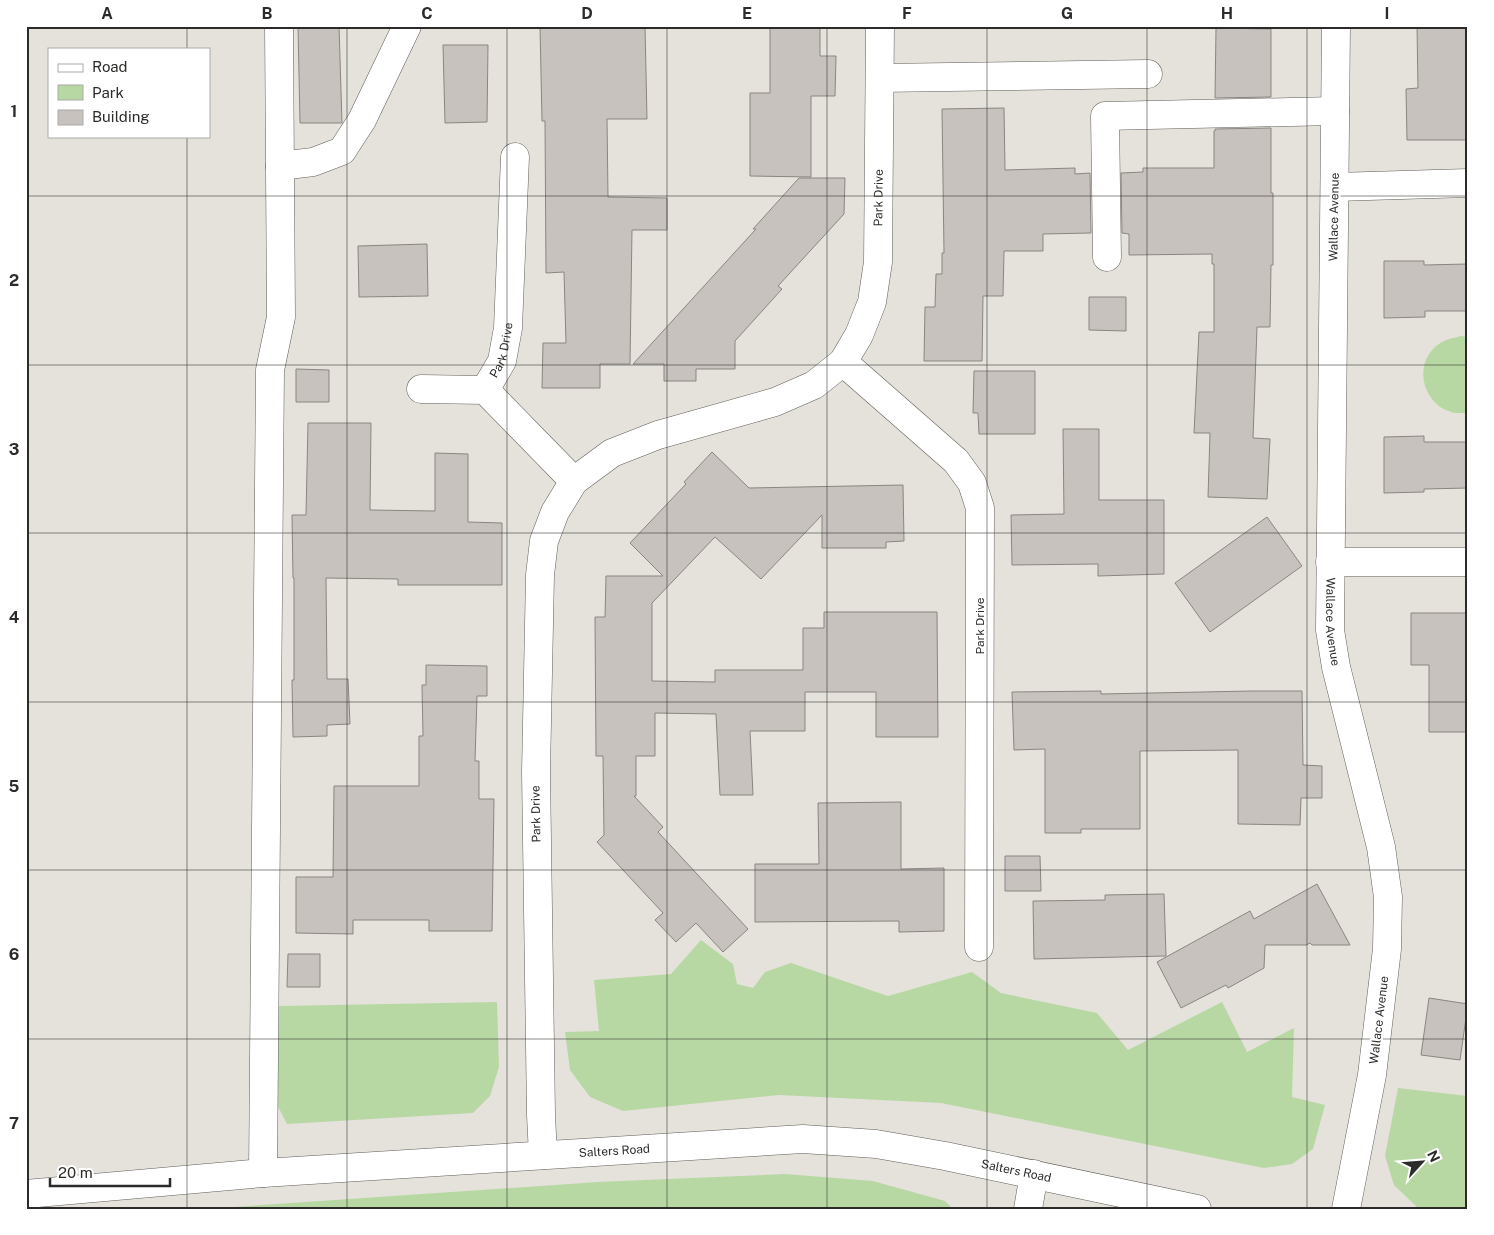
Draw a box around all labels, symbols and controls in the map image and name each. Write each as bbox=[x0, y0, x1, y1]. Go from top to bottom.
text: A bbox=[101, 4, 113, 23]
text: B bbox=[262, 4, 273, 23]
text: C bbox=[421, 4, 433, 23]
text: D bbox=[581, 4, 593, 23]
text: E bbox=[742, 4, 752, 23]
text: F bbox=[902, 4, 912, 23]
text: G bbox=[1061, 4, 1073, 23]
text: H bbox=[1221, 4, 1233, 23]
text: I bbox=[1385, 4, 1389, 23]
legend bbox=[48, 48, 210, 138]
text: Road bbox=[92, 58, 128, 75]
text: Park bbox=[92, 84, 124, 101]
text: 1 bbox=[11, 102, 17, 121]
text: Building bbox=[92, 108, 150, 125]
street label: Park Drive bbox=[871, 169, 886, 226]
street label: Wallace Avenue bbox=[1326, 172, 1342, 261]
text: 2 bbox=[9, 271, 19, 290]
street label: Park Drive bbox=[487, 322, 515, 380]
text: 3 bbox=[9, 440, 19, 459]
street label: Wallace Avenue bbox=[1323, 578, 1343, 667]
street label: Park Drive bbox=[973, 597, 987, 655]
text: 4 bbox=[9, 608, 20, 627]
text: 5 bbox=[9, 777, 20, 796]
street label: Park Drive bbox=[528, 785, 543, 843]
text: 6 bbox=[9, 945, 19, 964]
street label: Wallace Avenue bbox=[1367, 975, 1391, 1065]
text: 7 bbox=[9, 1114, 19, 1133]
north arrow bbox=[1396, 1138, 1446, 1188]
street label: Salters Road bbox=[578, 1142, 650, 1160]
text: N bbox=[1424, 1148, 1443, 1165]
scale bar bbox=[50, 1155, 170, 1187]
street label: Salters Road bbox=[980, 1157, 1053, 1185]
text: 20 m bbox=[58, 1164, 93, 1181]

